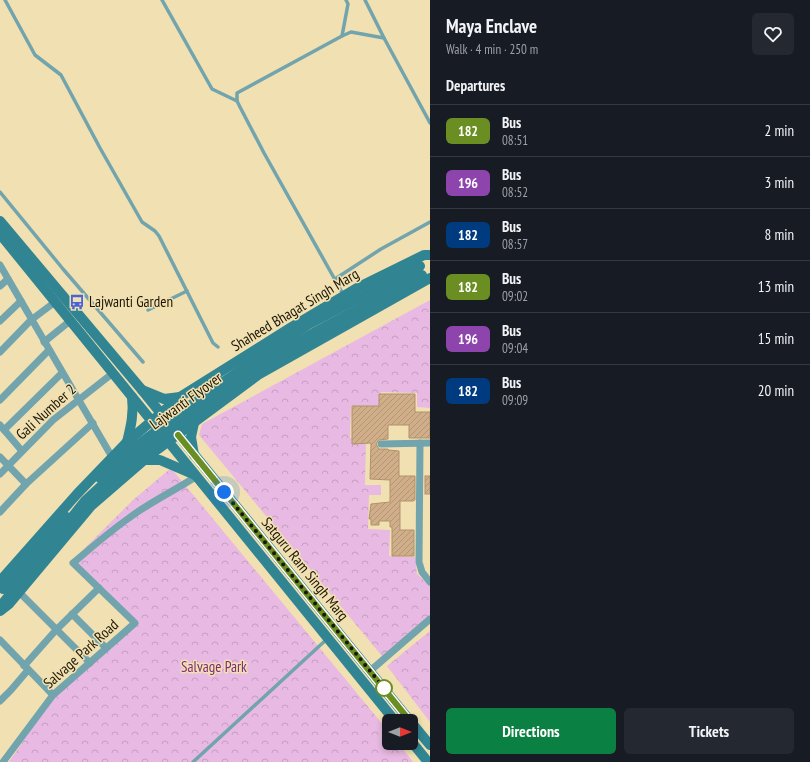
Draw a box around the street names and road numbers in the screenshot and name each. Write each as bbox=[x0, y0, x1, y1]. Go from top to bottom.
street label: Shaheed Bhagat Singh Marg bbox=[227, 264, 362, 355]
street label: Lajwanti Flyover bbox=[146, 367, 226, 433]
street label: Gali Number 2 bbox=[12, 380, 80, 444]
street label: Satguru Ram Singh Marg bbox=[258, 513, 353, 624]
street label: Salvage Park Road bbox=[39, 615, 122, 692]

